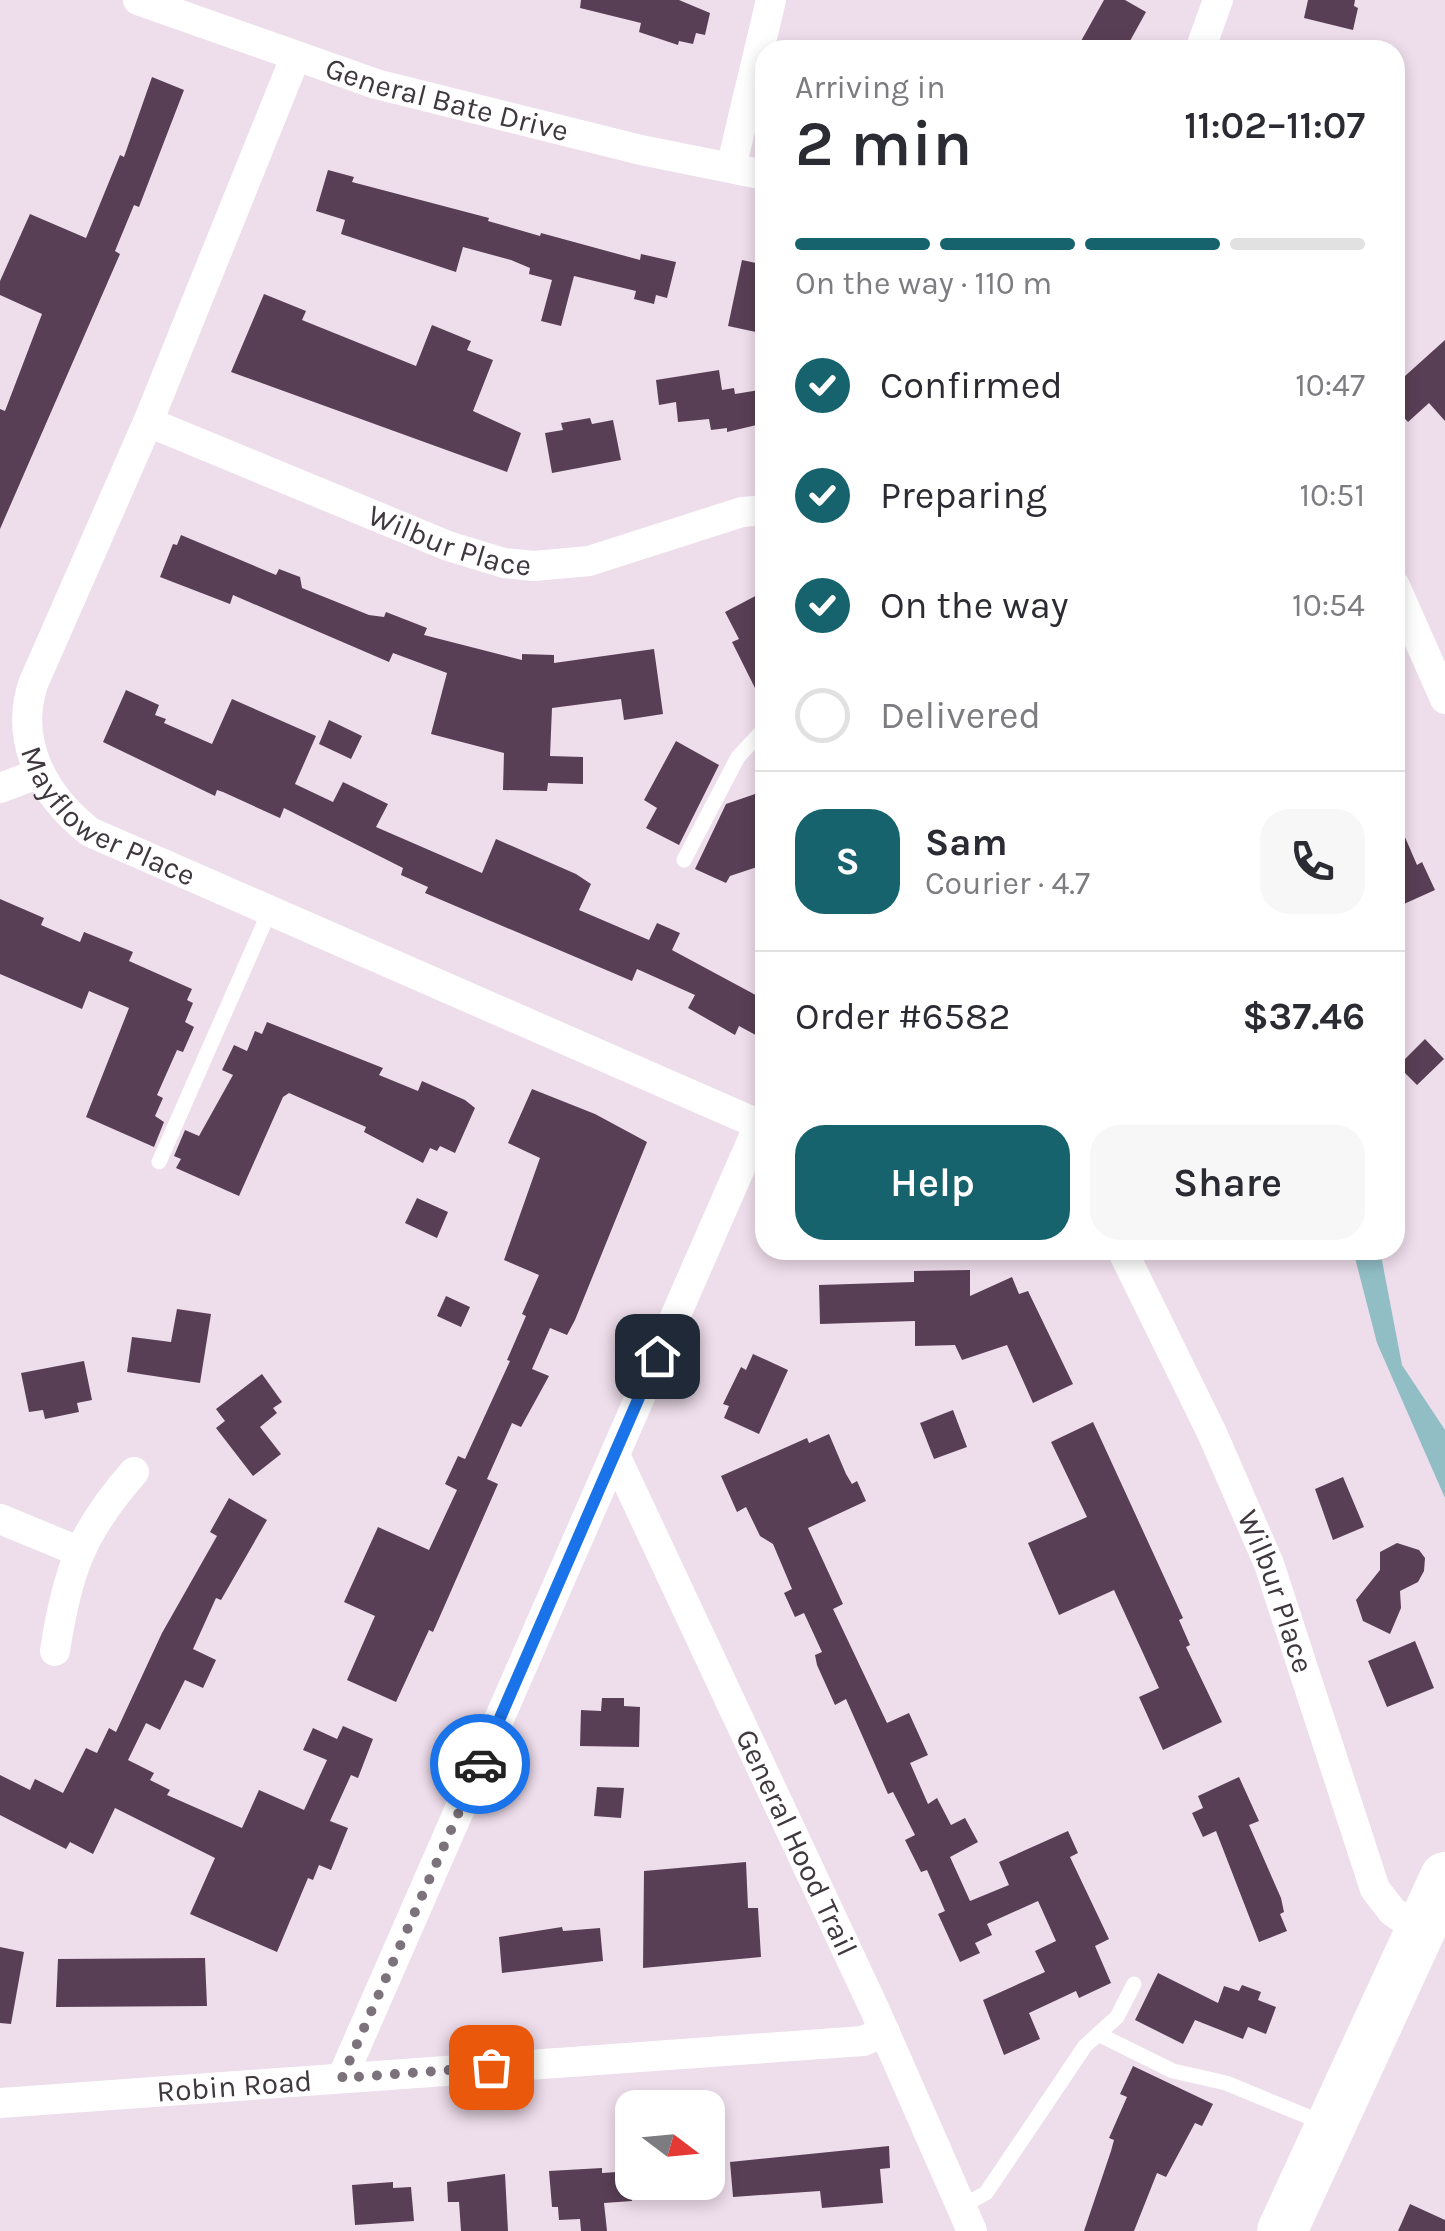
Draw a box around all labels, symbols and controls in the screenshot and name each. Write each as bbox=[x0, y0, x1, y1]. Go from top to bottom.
street label: General Bate Drive bbox=[320, 50, 572, 149]
text: Arriving in bbox=[795, 69, 946, 106]
text: 11:02–11:07 bbox=[1184, 103, 1365, 148]
text: 2 min bbox=[795, 105, 972, 181]
text: On the way · 110 m bbox=[795, 265, 1052, 302]
icon: check bbox=[795, 358, 850, 413]
text: Confirmed bbox=[880, 363, 1063, 408]
text: 10:47 bbox=[1295, 367, 1365, 404]
icon: check bbox=[795, 468, 850, 523]
text: Preparing bbox=[880, 473, 1047, 518]
text: 10:51 bbox=[1299, 477, 1365, 514]
street label: Wilbur Place bbox=[363, 497, 533, 584]
icon: check bbox=[795, 578, 850, 633]
text: On the way bbox=[880, 583, 1068, 628]
text: 10:54 bbox=[1292, 587, 1365, 624]
text: Delivered bbox=[880, 693, 1041, 738]
street label: Mayflower Place bbox=[13, 741, 201, 894]
button: phone bbox=[1260, 809, 1365, 914]
text: Sam bbox=[925, 820, 1008, 865]
text: S bbox=[835, 839, 860, 884]
text: Courier · 4.7 bbox=[925, 865, 1090, 902]
text: Order #6582 bbox=[795, 994, 1010, 1039]
text: $37.46 bbox=[1242, 994, 1365, 1039]
button: Help bbox=[795, 1125, 1070, 1240]
button: Share bbox=[1090, 1125, 1365, 1240]
pin bbox=[615, 1314, 700, 1399]
icon: home bbox=[630, 1329, 685, 1384]
street label: Wilbur Place bbox=[1230, 1504, 1321, 1677]
courier bbox=[430, 1714, 530, 1814]
street label: General Hood Trail bbox=[728, 1723, 865, 1962]
icon: car bbox=[453, 1737, 508, 1792]
pin bbox=[449, 2025, 534, 2110]
icon: bag bbox=[464, 2040, 519, 2095]
street label: Robin Road bbox=[155, 2063, 313, 2110]
north arrow bbox=[615, 2090, 725, 2200]
map controls bbox=[615, 2090, 725, 2200]

